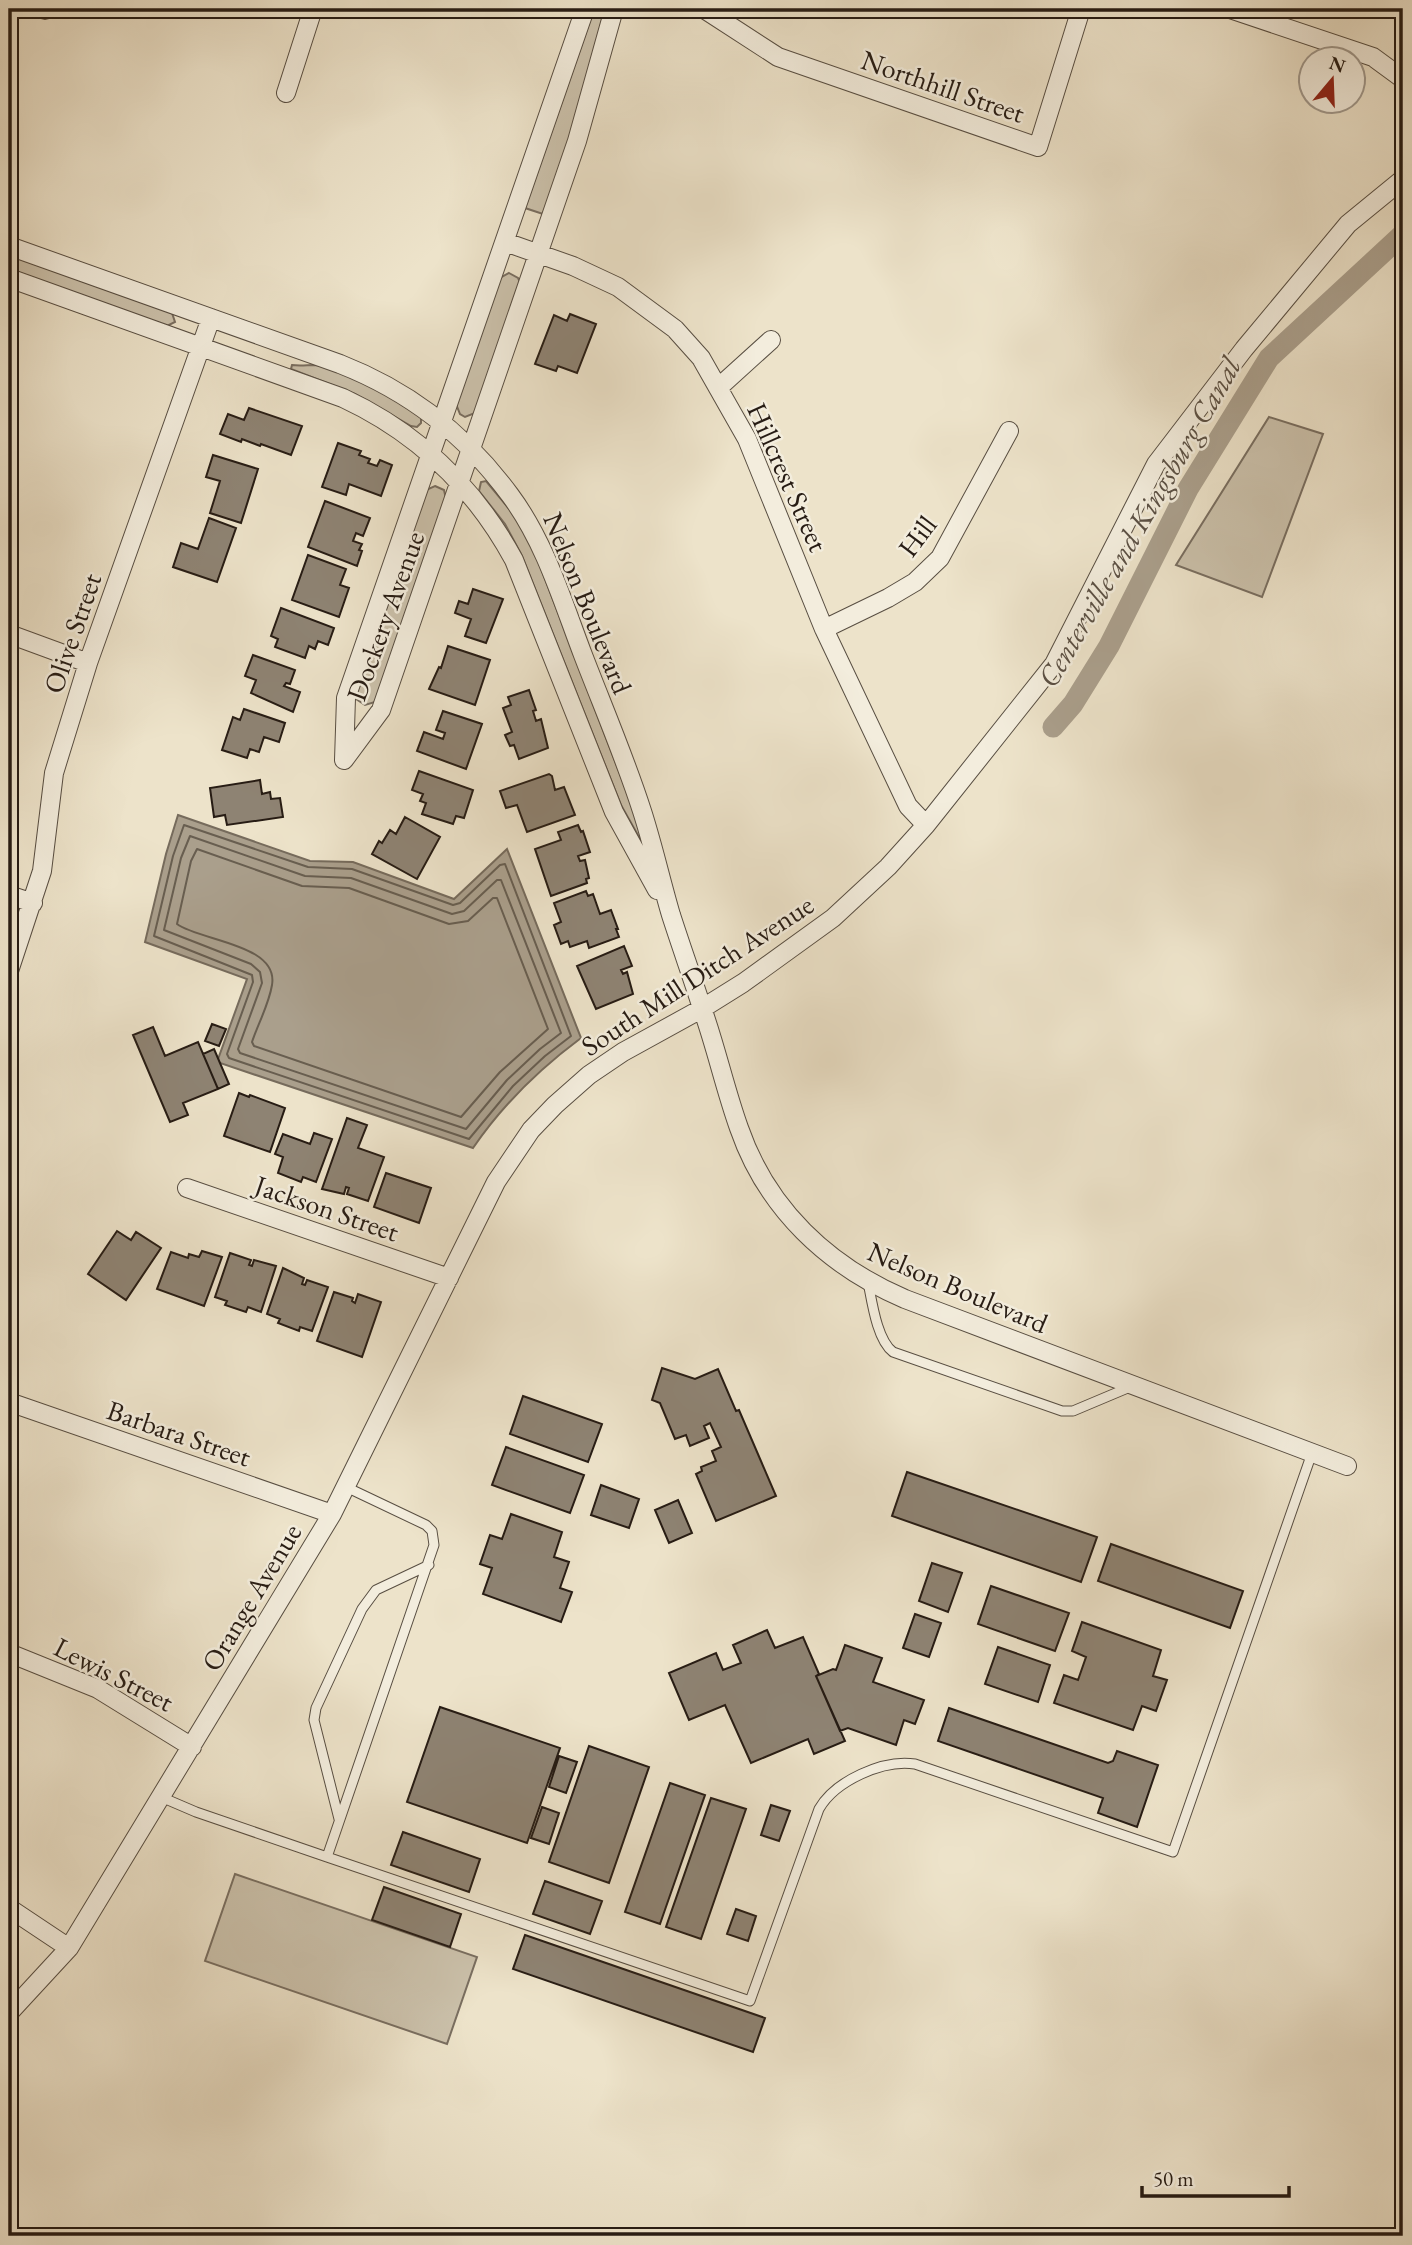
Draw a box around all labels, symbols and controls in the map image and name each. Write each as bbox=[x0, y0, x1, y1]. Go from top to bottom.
street label: Northhill Street bbox=[857, 41, 1030, 131]
north arrow bbox=[1296, 46, 1366, 116]
text: N bbox=[1326, 50, 1349, 79]
water label: Centerville and Kingsburg Canal bbox=[1028, 349, 1250, 694]
street label: Hillcrest Street bbox=[739, 397, 837, 557]
street label: Nelson Boulevard bbox=[535, 507, 641, 700]
street label: Hill bbox=[890, 508, 944, 564]
street label: Dockery Avenue bbox=[338, 526, 432, 706]
street label: Olive Street bbox=[35, 568, 109, 698]
street label: South Mill Ditch Avenue bbox=[574, 886, 820, 1064]
street label: Jackson Street bbox=[248, 1166, 404, 1250]
street label: Nelson Boulevard bbox=[862, 1233, 1054, 1341]
street label: Barbara Street bbox=[102, 1392, 256, 1474]
street label: Orange Avenue bbox=[193, 1517, 309, 1677]
street label: Lewis Street bbox=[48, 1629, 180, 1720]
scale bar bbox=[1142, 2154, 1290, 2198]
text: 50 m bbox=[1153, 2165, 1194, 2192]

